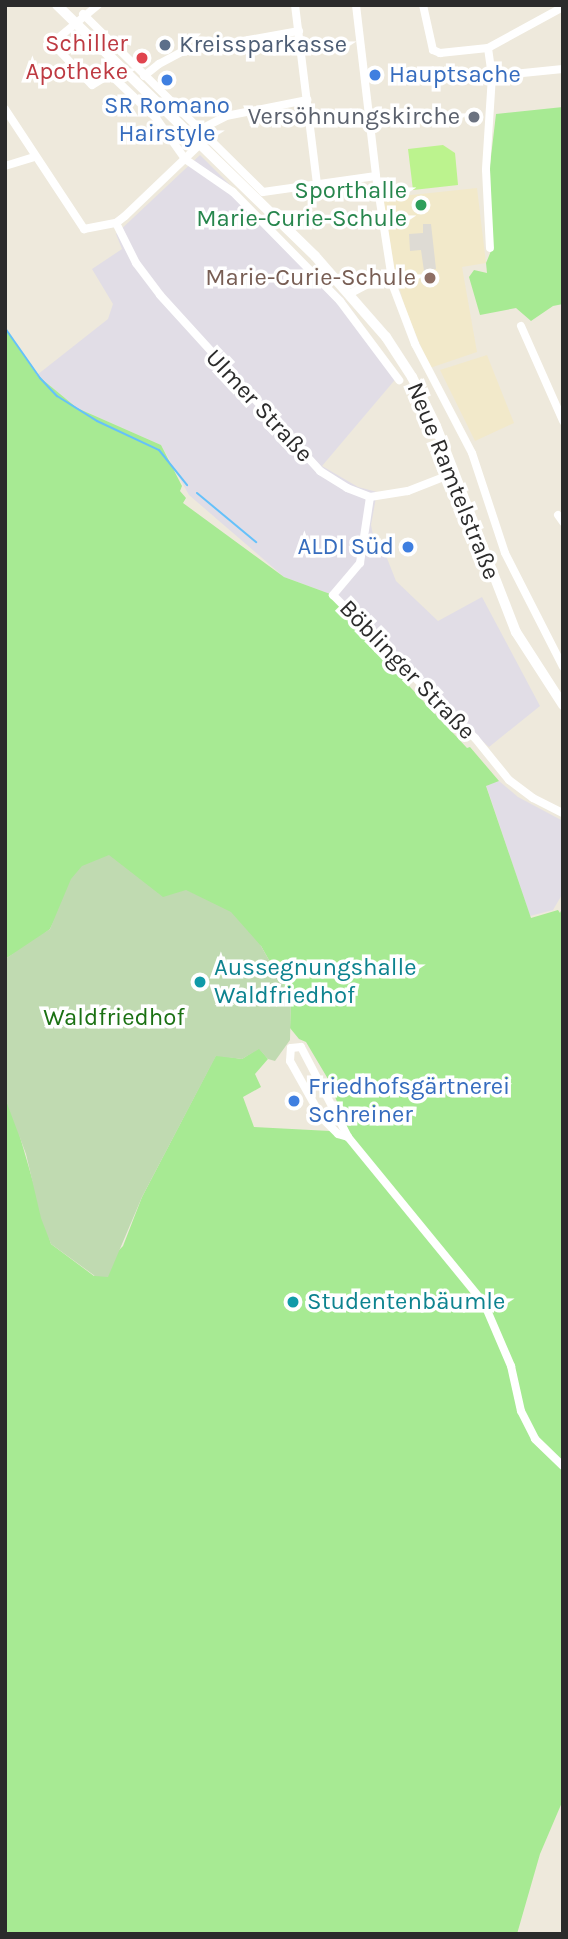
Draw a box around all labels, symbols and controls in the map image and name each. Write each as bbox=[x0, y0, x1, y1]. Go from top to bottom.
place label: Schiller Apotheke bbox=[25, 30, 128, 86]
place label: Kreissparkasse bbox=[179, 31, 347, 59]
marker: Kreissparkasse bbox=[157, 37, 173, 53]
marker: Schiller Apotheke bbox=[134, 50, 150, 66]
place label: Hauptsache bbox=[389, 61, 521, 89]
marker: Hauptsache bbox=[367, 67, 383, 83]
marker: SR Romano Hairstyle bbox=[159, 72, 175, 88]
place label: SR Romano Hairstyle bbox=[104, 92, 230, 148]
place label: Versöhnungskirche bbox=[248, 103, 460, 131]
marker: Versöhnungskirche bbox=[466, 109, 482, 125]
place label: Sporthalle Marie-Curie-Schule bbox=[196, 177, 407, 233]
marker: Sporthalle Marie-Curie-Schule bbox=[413, 197, 429, 213]
place label: Marie-Curie-Schule bbox=[205, 264, 416, 292]
marker: Marie-Curie-Schule bbox=[422, 270, 438, 286]
street label: Ulmer Straße bbox=[199, 344, 319, 468]
street label: Neue Ramtelstraße bbox=[400, 378, 506, 584]
place label: ALDI Süd bbox=[297, 533, 394, 561]
marker: ALDI Süd bbox=[400, 539, 416, 555]
street label: Böblinger Straße bbox=[333, 594, 481, 746]
place label: Aussegnungshalle Waldfriedhof bbox=[214, 954, 417, 1010]
marker: Aussegnungshalle Waldfriedhof bbox=[192, 974, 208, 990]
park label: Waldfriedhof bbox=[43, 1004, 185, 1032]
place label: Friedhofsgärtnerei Schreiner bbox=[308, 1073, 510, 1129]
marker: Friedhofsgärtnerei Schreiner bbox=[286, 1093, 302, 1109]
place label: Studentenbäumle bbox=[307, 1288, 505, 1316]
marker: Studentenbäumle bbox=[285, 1294, 301, 1310]

